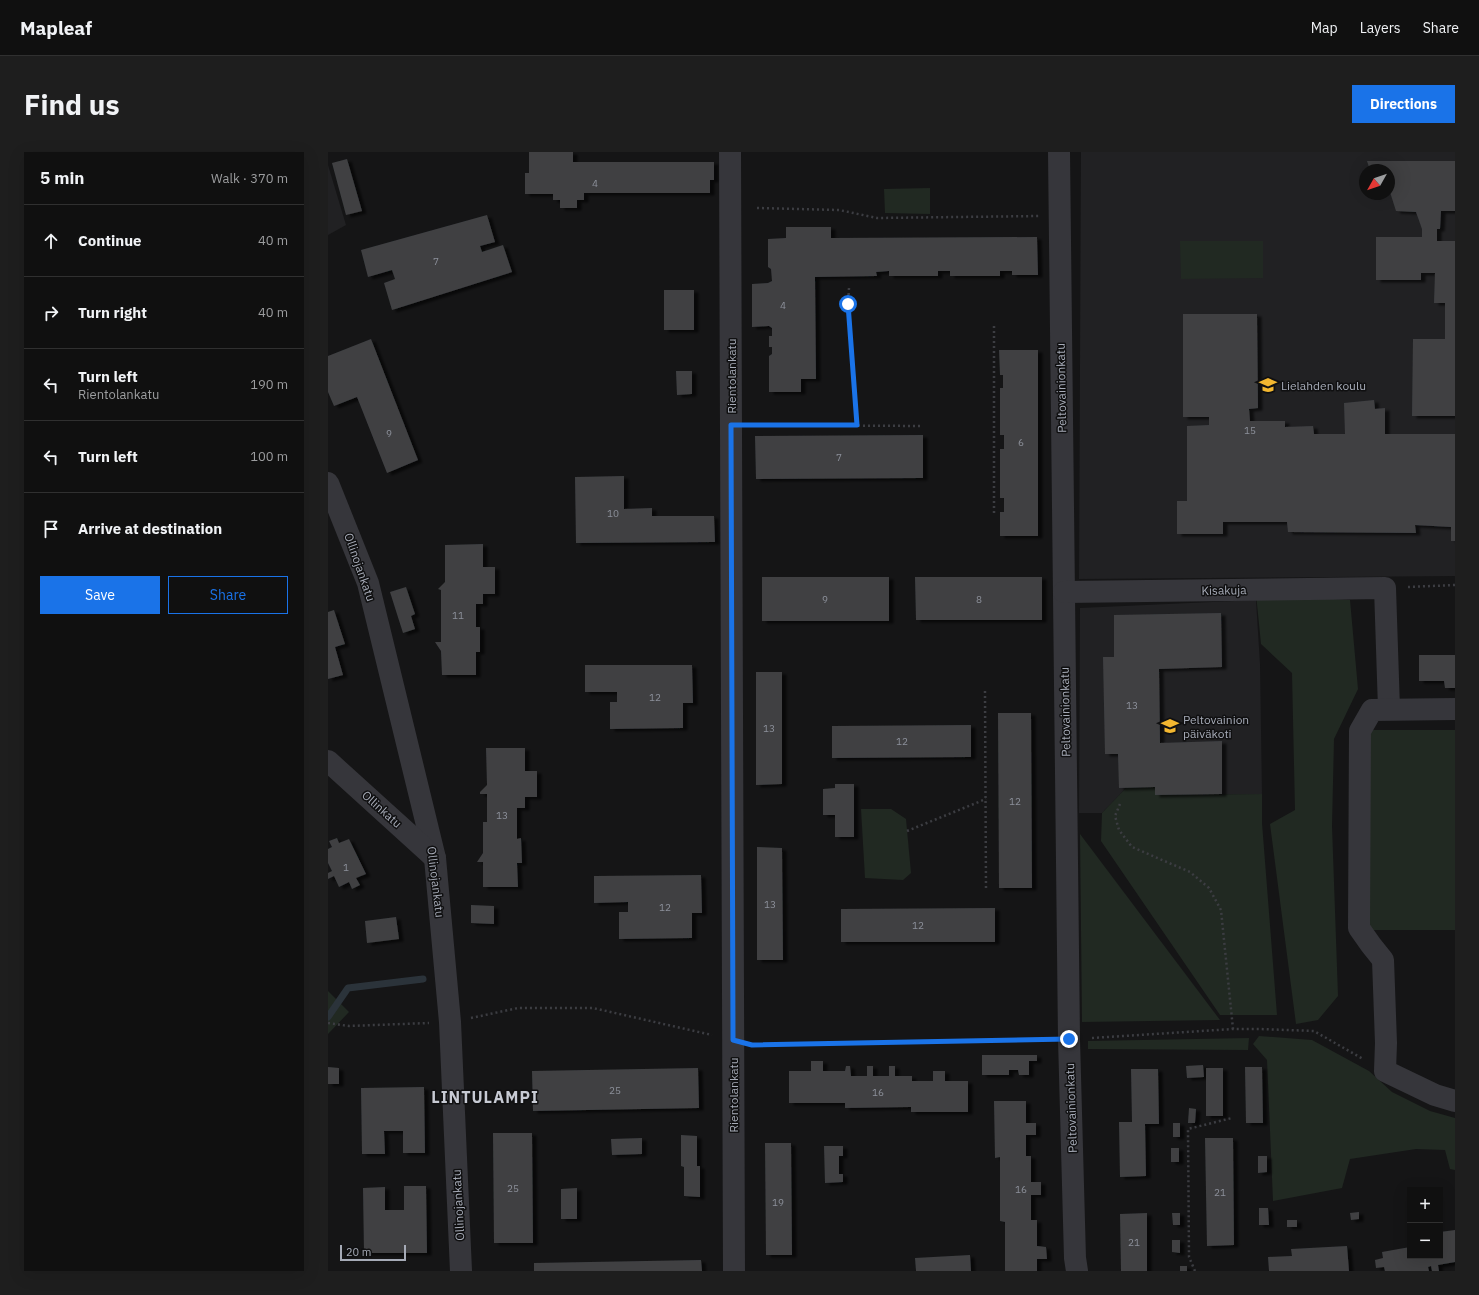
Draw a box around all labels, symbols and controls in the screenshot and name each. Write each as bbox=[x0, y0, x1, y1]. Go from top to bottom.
text: Mapleaf bbox=[20, 16, 92, 40]
text: Map bbox=[1311, 19, 1338, 37]
text: Layers bbox=[1360, 19, 1401, 37]
text: Share bbox=[1423, 19, 1459, 37]
button: Directions bbox=[1352, 85, 1455, 123]
text: Find us bbox=[24, 86, 120, 123]
north arrow bbox=[1359, 164, 1395, 200]
text: 5 min bbox=[40, 167, 84, 189]
text: Walk · 370 m bbox=[211, 170, 288, 187]
house number: 4 bbox=[592, 177, 598, 190]
icon: ahead bbox=[40, 230, 62, 252]
text: Continue bbox=[78, 231, 142, 250]
text: 40 m bbox=[258, 232, 288, 249]
house number: 7 bbox=[433, 255, 439, 268]
route start bbox=[839, 295, 857, 313]
house number: 4 bbox=[780, 299, 786, 312]
icon: right bbox=[40, 302, 62, 324]
text: Turn right bbox=[78, 303, 147, 322]
text: 40 m bbox=[258, 304, 288, 321]
street label: Rientolankatu bbox=[724, 338, 739, 414]
street label: Peltovainionkatu bbox=[1053, 343, 1069, 433]
text: Turn left bbox=[78, 367, 138, 386]
icon: left bbox=[40, 374, 62, 396]
school or university icon: Lielahden koulu bbox=[1258, 375, 1278, 395]
text: 190 m bbox=[250, 376, 288, 393]
place label: Lielahden koulu bbox=[1281, 378, 1366, 393]
text: Rientolankatu bbox=[78, 386, 159, 403]
house number: 15 bbox=[1244, 424, 1256, 437]
house number: 9 bbox=[386, 427, 392, 440]
house number: 6 bbox=[1018, 436, 1024, 449]
icon: left bbox=[40, 446, 62, 468]
text: Turn left bbox=[78, 447, 138, 466]
text: 100 m bbox=[250, 448, 288, 465]
house number: 7 bbox=[836, 451, 842, 464]
house number: 10 bbox=[607, 507, 619, 520]
icon: arrive bbox=[40, 518, 62, 540]
text: Arrive at destination bbox=[78, 519, 222, 538]
street label: Ollinojankatu bbox=[341, 531, 379, 603]
button: Save bbox=[40, 576, 160, 614]
button: Share bbox=[168, 576, 288, 614]
street label: Kisakuja bbox=[1201, 582, 1247, 598]
house number: 9 bbox=[822, 593, 828, 606]
house number: 8 bbox=[976, 593, 982, 606]
house number: 11 bbox=[452, 609, 464, 622]
street label: Peltovainionkatu bbox=[1057, 667, 1073, 757]
house number: 12 bbox=[649, 691, 661, 704]
house number: 13 bbox=[1126, 699, 1138, 712]
place label: Peltovainion päiväkoti bbox=[1183, 712, 1249, 741]
school or university icon: Peltovainion päiväkoti bbox=[1160, 716, 1180, 736]
house number: 13 bbox=[763, 722, 775, 735]
house number: 12 bbox=[896, 735, 908, 748]
street label: Ollinkatu bbox=[359, 787, 405, 831]
house number: 12 bbox=[1009, 795, 1021, 808]
house number: 13 bbox=[496, 809, 508, 822]
street label: Ollinojankatu bbox=[424, 846, 448, 918]
house number: 1 bbox=[343, 861, 349, 874]
house number: 13 bbox=[764, 898, 776, 911]
house number: 12 bbox=[659, 901, 671, 914]
house number: 12 bbox=[912, 919, 924, 932]
route end bbox=[1060, 1030, 1078, 1048]
street label: Rientolankatu bbox=[726, 1057, 741, 1133]
street label: Peltovainionkatu bbox=[1062, 1063, 1080, 1153]
house number: 25 bbox=[609, 1084, 621, 1097]
house number: 16 bbox=[872, 1086, 884, 1099]
district label: LINTULAMPI bbox=[431, 1087, 539, 1107]
street label: Ollinojankatu bbox=[449, 1169, 467, 1241]
house number: 25 bbox=[507, 1182, 519, 1195]
house number: 16 bbox=[1015, 1183, 1027, 1196]
house number: 21 bbox=[1214, 1186, 1226, 1199]
map controls bbox=[1407, 1187, 1443, 1259]
button: + bbox=[1407, 1187, 1443, 1223]
house number: 19 bbox=[772, 1196, 784, 1209]
button: − bbox=[1407, 1223, 1443, 1259]
house number: 21 bbox=[1128, 1236, 1140, 1249]
scale bar bbox=[340, 1243, 406, 1262]
text: 20 m bbox=[346, 1245, 371, 1259]

